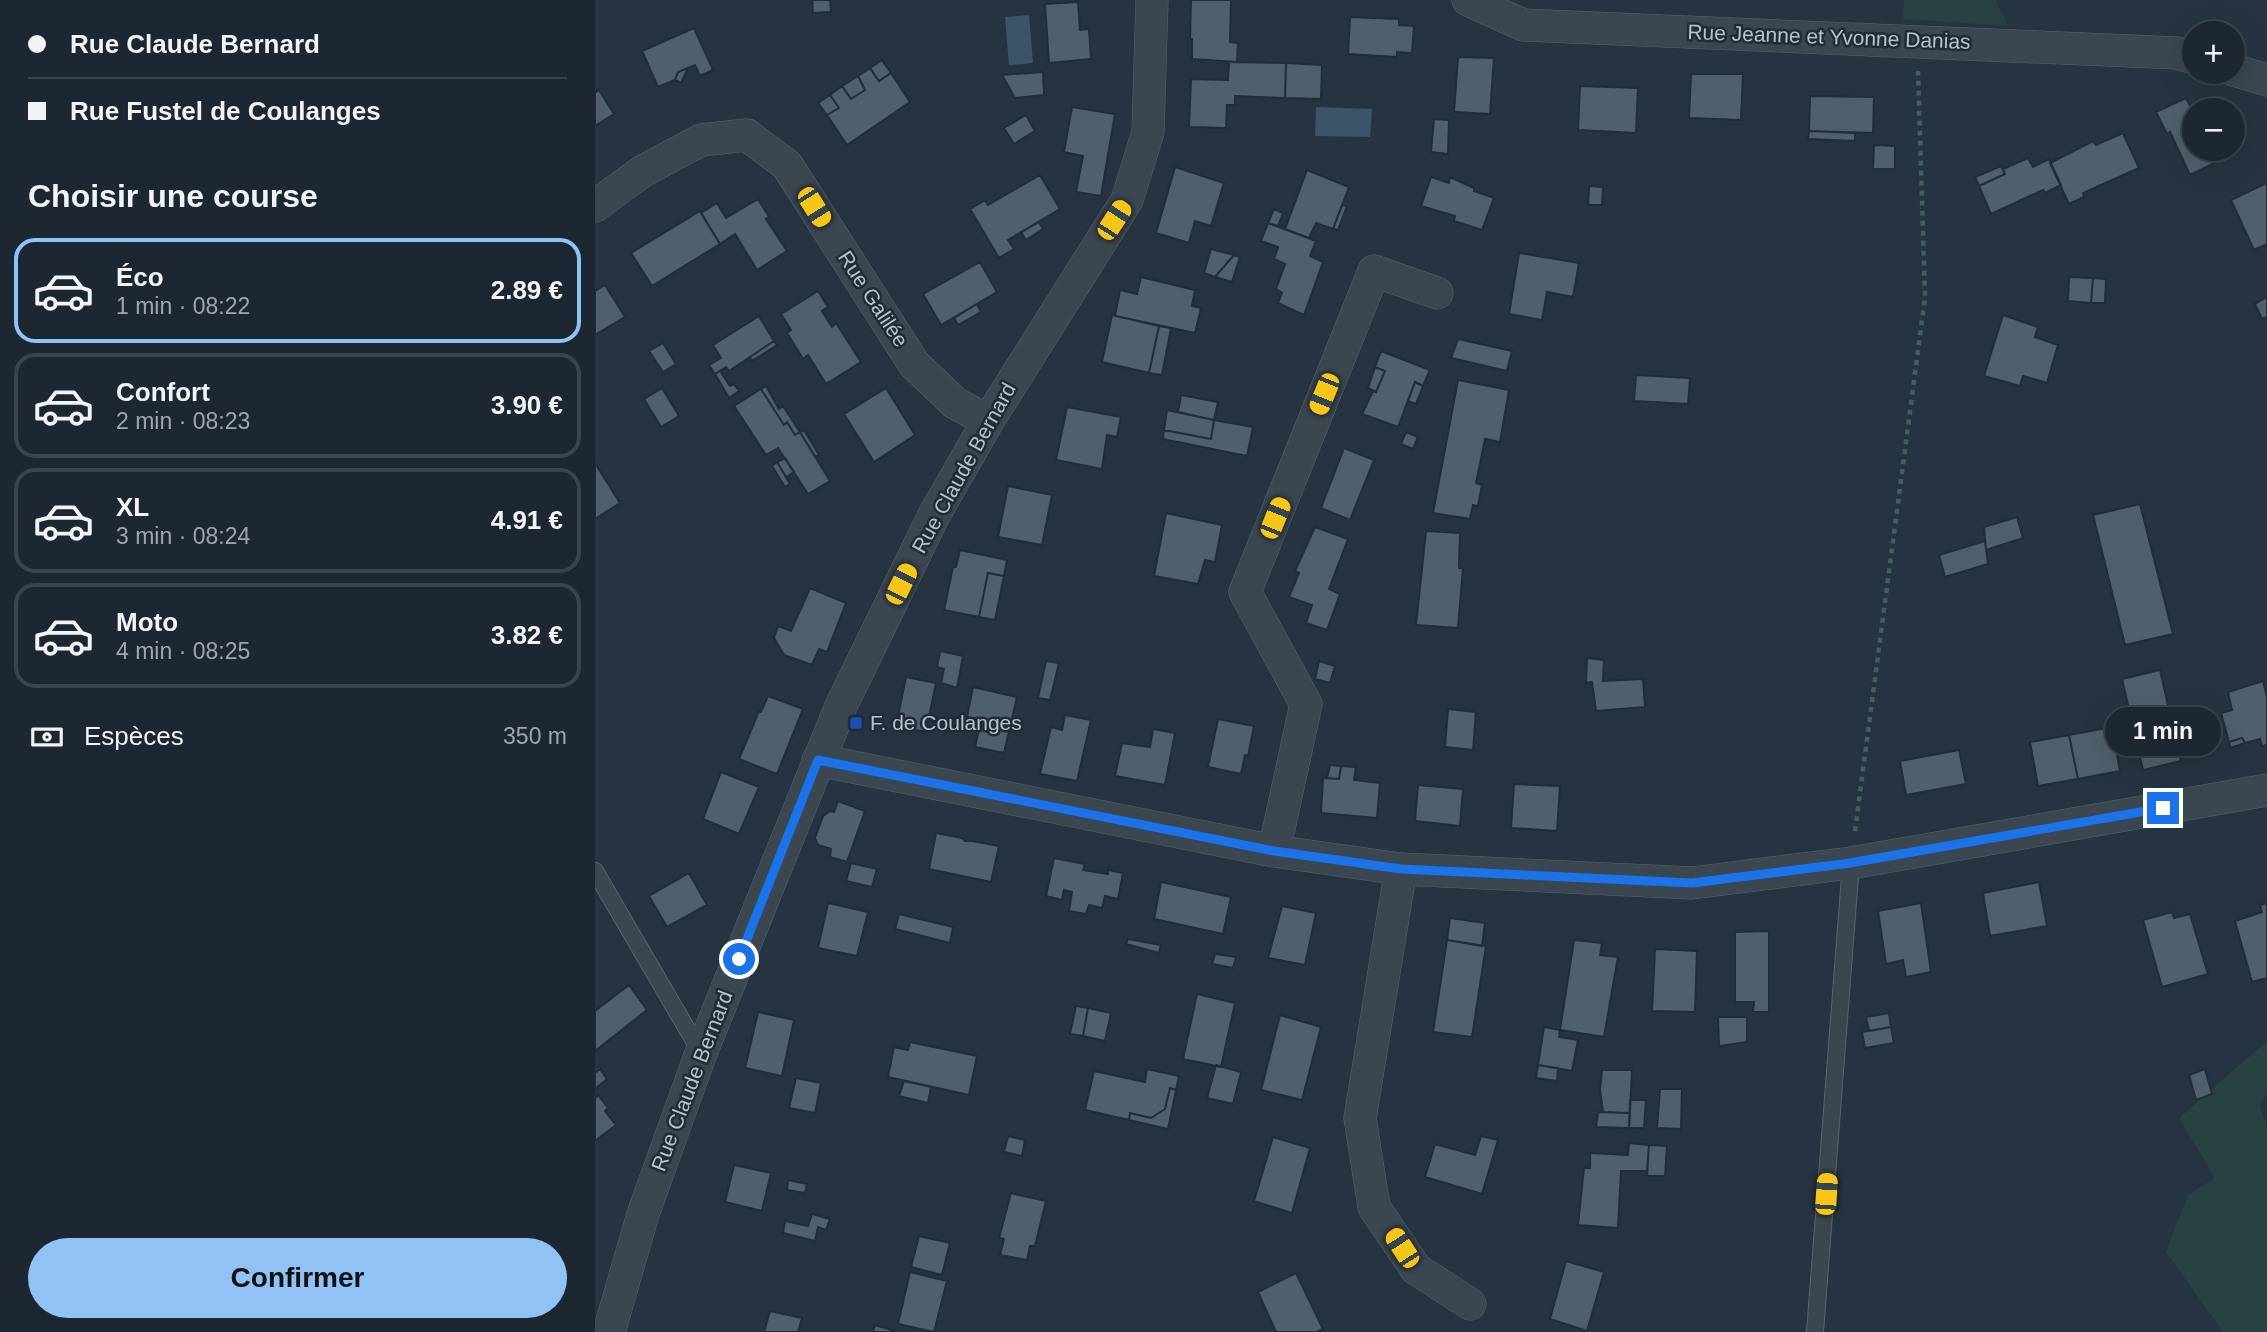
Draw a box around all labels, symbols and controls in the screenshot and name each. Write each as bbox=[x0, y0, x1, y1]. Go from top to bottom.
street label: Rue Jeanne et Yvonne Danias bbox=[1687, 20, 1971, 53]
map controls bbox=[2182, 21, 2245, 161]
button: + bbox=[2182, 21, 2245, 84]
text: Rue Claude Bernard bbox=[70, 29, 320, 59]
text: Rue Fustel de Coulanges bbox=[70, 96, 381, 126]
button: − bbox=[2182, 98, 2245, 161]
text: Choisir une course bbox=[28, 178, 318, 214]
car bbox=[794, 184, 835, 230]
car bbox=[1094, 197, 1135, 243]
street label: Rue Galilée bbox=[834, 246, 913, 351]
icon: car bbox=[32, 259, 95, 322]
text: Éco bbox=[116, 262, 164, 292]
text: 2.89 € bbox=[491, 275, 563, 305]
text: 1 min · 08:22 bbox=[116, 293, 250, 319]
car bbox=[1307, 371, 1342, 417]
icon: car bbox=[32, 374, 95, 437]
text: Confort bbox=[116, 377, 210, 407]
street label: Rue Claude Bernard bbox=[907, 378, 1020, 557]
text: 3.90 € bbox=[491, 390, 563, 420]
text: 2 min · 08:23 bbox=[116, 408, 250, 434]
icon: car bbox=[32, 489, 95, 552]
text: XL bbox=[116, 492, 149, 522]
car bbox=[1258, 495, 1293, 541]
text: 4.91 € bbox=[491, 505, 563, 535]
text: 3 min · 08:24 bbox=[116, 523, 250, 549]
car bbox=[883, 561, 920, 607]
icon: car bbox=[32, 604, 95, 667]
text: Moto bbox=[116, 607, 178, 637]
text: 3.82 € bbox=[491, 620, 563, 650]
text: 4 min · 08:25 bbox=[116, 638, 250, 664]
callout: 1 min bbox=[2105, 706, 2221, 756]
place label: F. de Coulanges bbox=[870, 711, 1022, 734]
marker: F. de Coulanges bbox=[848, 715, 864, 731]
icon: cash bbox=[28, 718, 66, 756]
text: 1 min bbox=[2133, 718, 2193, 744]
text: Espèces bbox=[84, 721, 184, 751]
text: 350 m bbox=[503, 723, 567, 749]
route end bbox=[2147, 792, 2179, 824]
route start bbox=[723, 943, 755, 975]
street label: Rue Claude Bernard bbox=[646, 987, 737, 1174]
car bbox=[1815, 1172, 1838, 1216]
car bbox=[1382, 1225, 1423, 1271]
button: Confirmer bbox=[28, 1238, 567, 1318]

